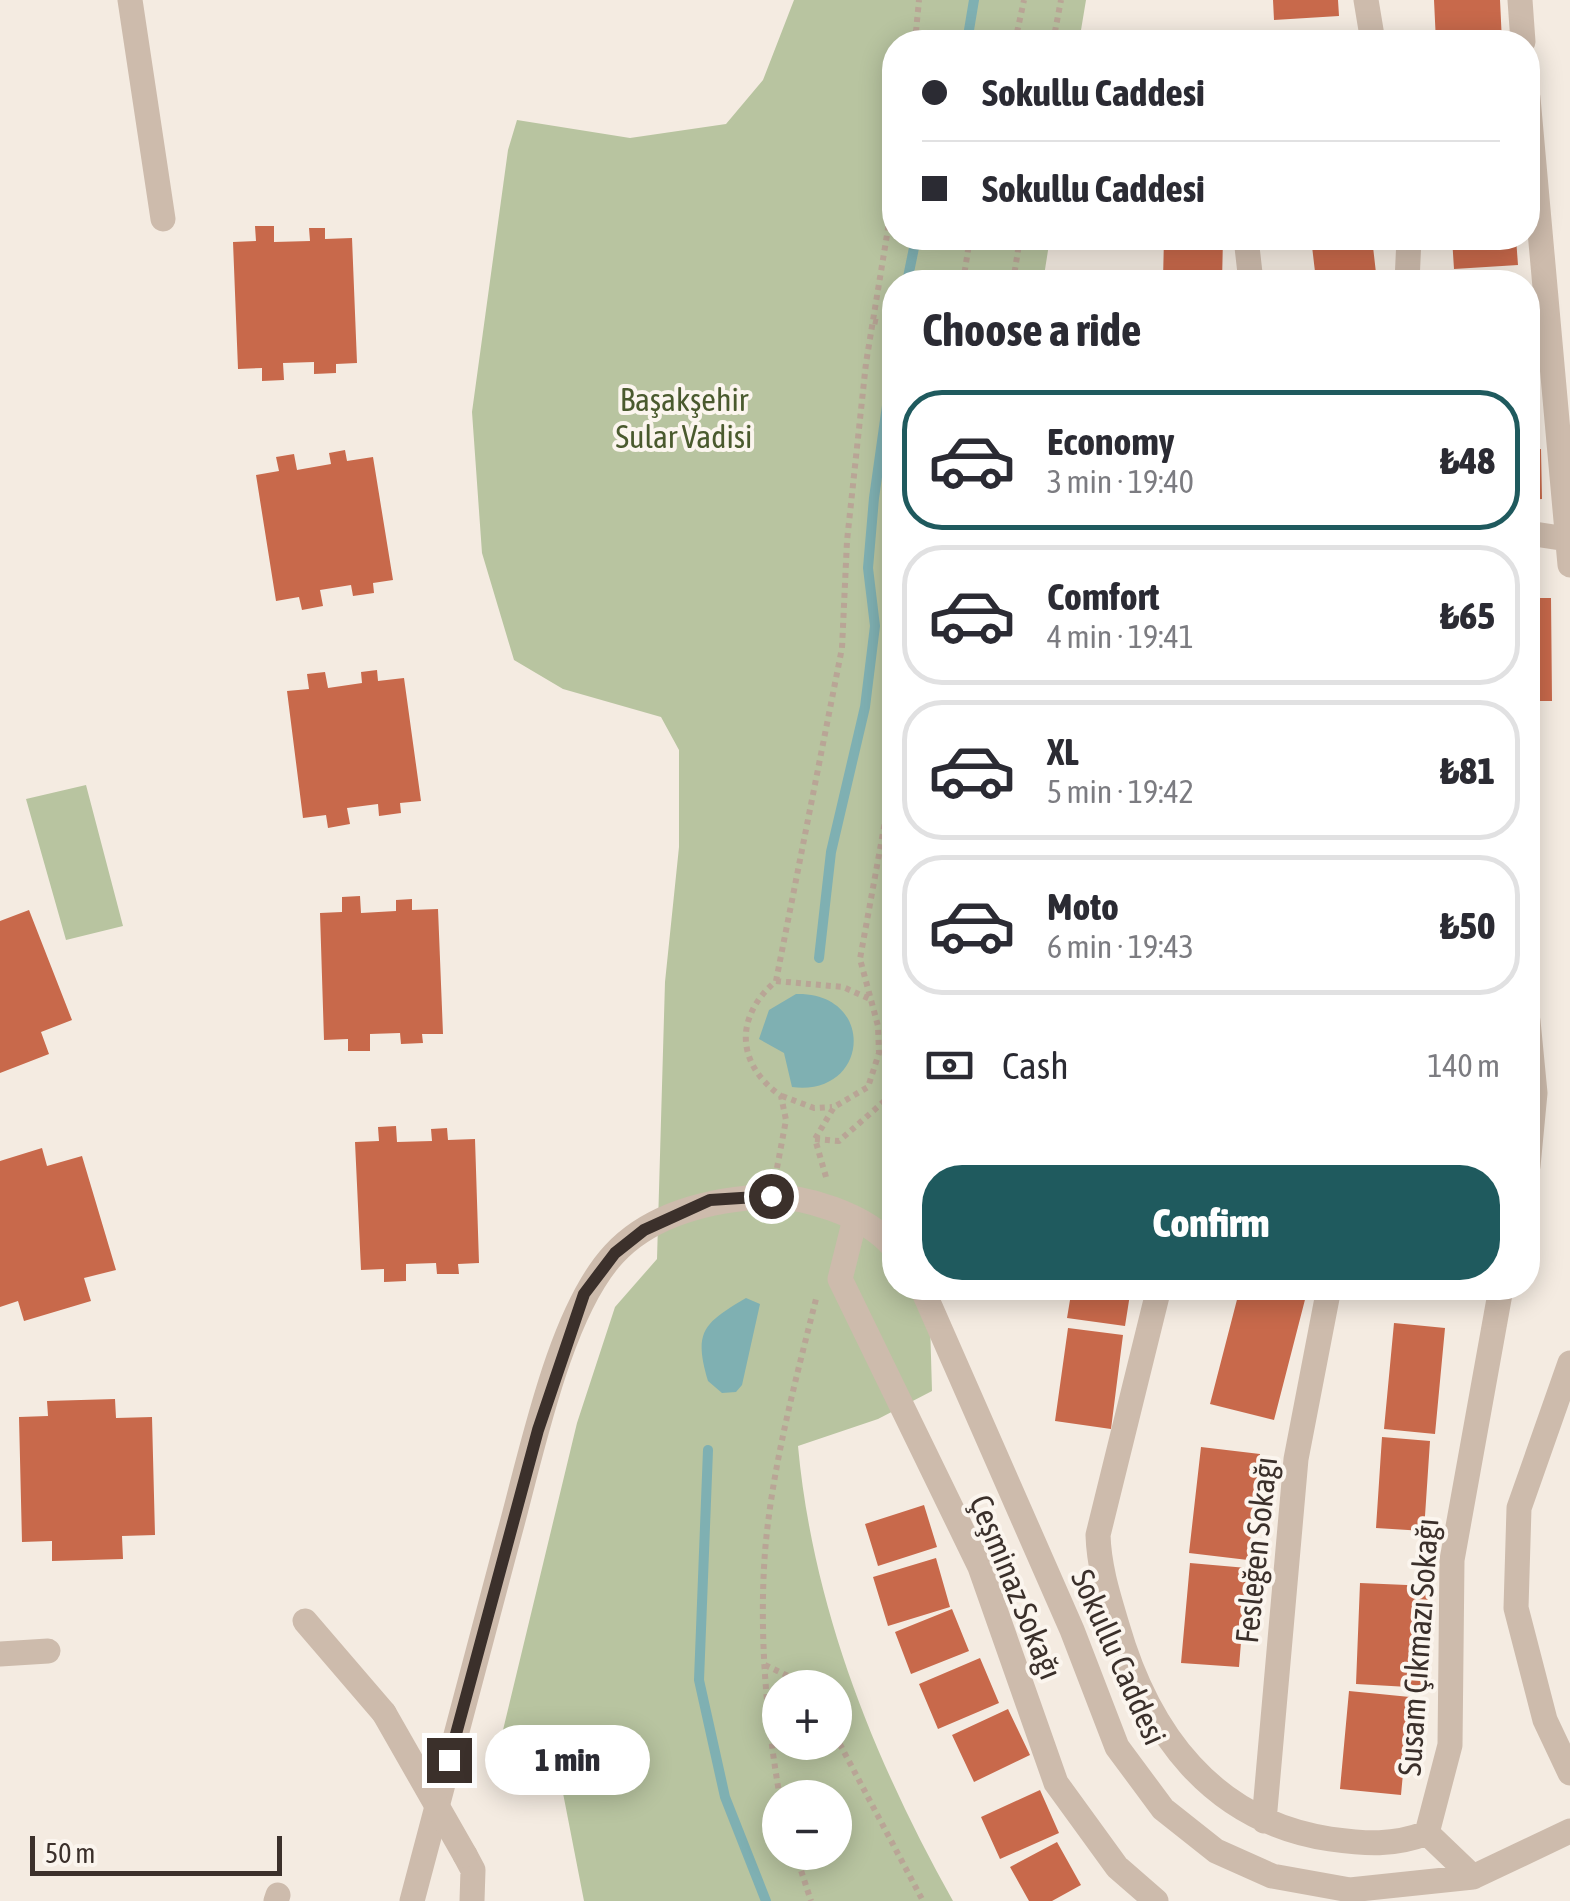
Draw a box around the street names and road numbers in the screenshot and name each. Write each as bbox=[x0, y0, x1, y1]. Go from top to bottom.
street label: Fesleğen Sokağı bbox=[1228, 1455, 1284, 1645]
street label: Çeşminaz Sokağı bbox=[962, 1489, 1070, 1685]
street label: Susam Çıkmazı Sokağı bbox=[1391, 1517, 1445, 1777]
street label: Sokullu Caddesi bbox=[1064, 1564, 1174, 1750]

